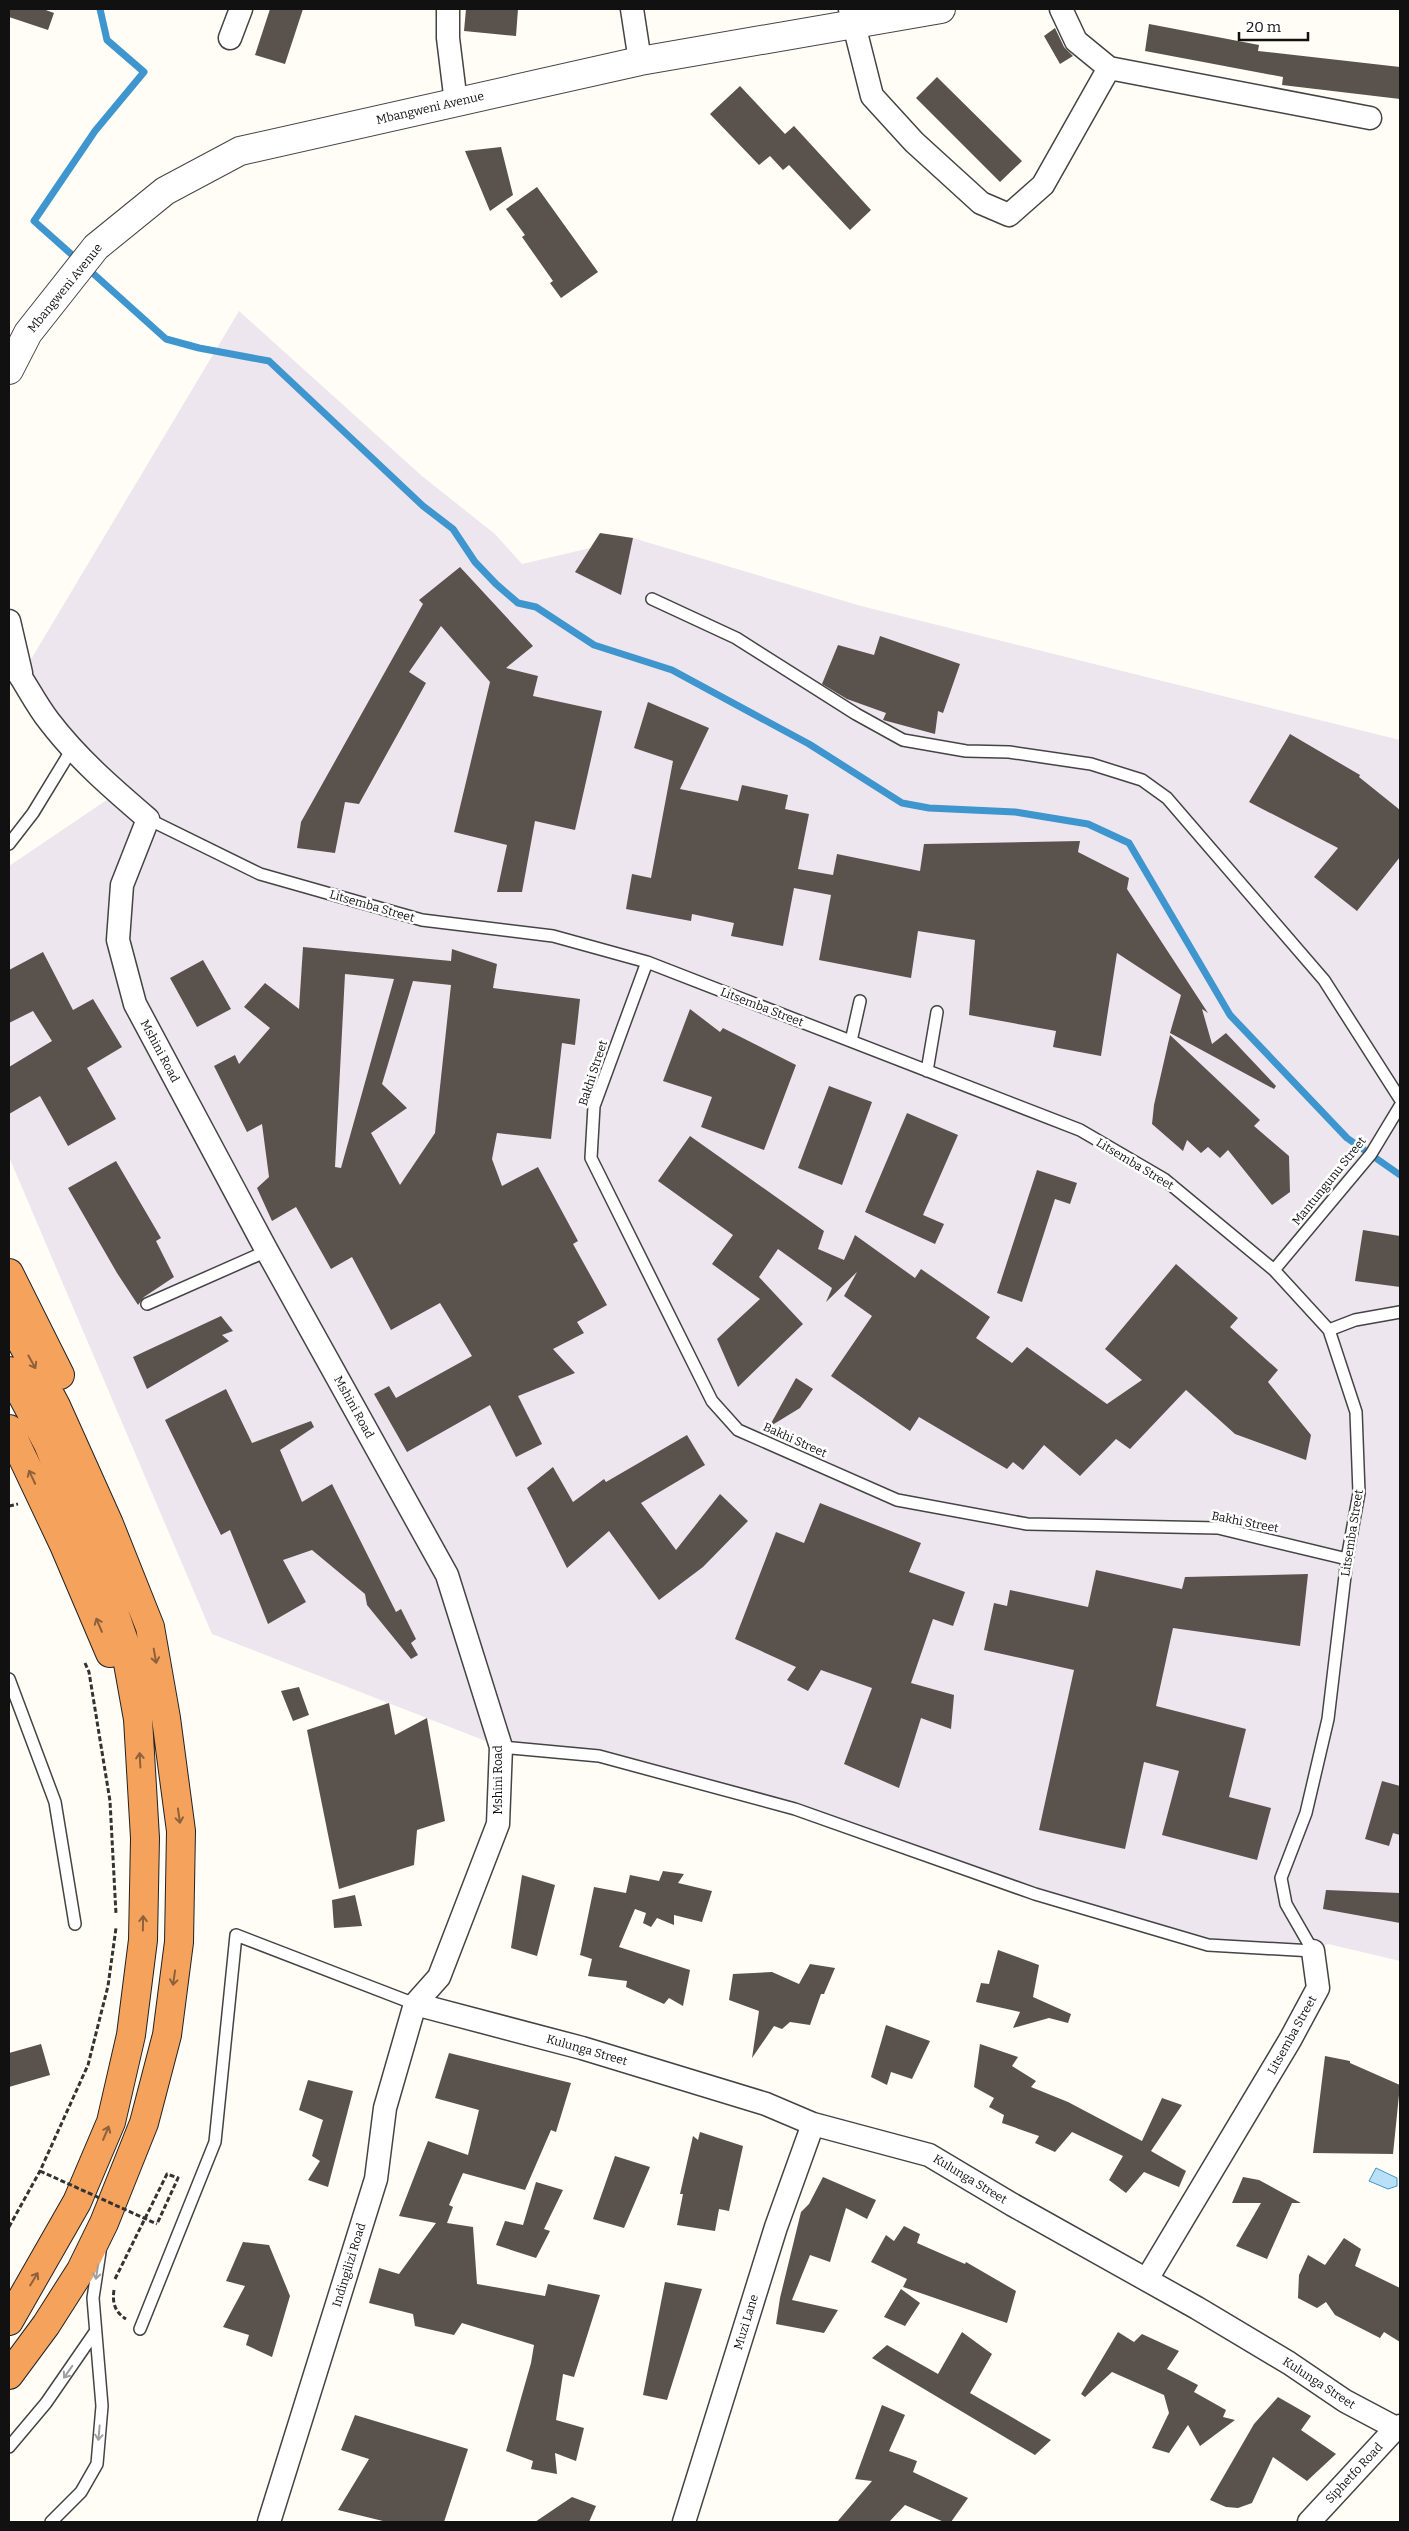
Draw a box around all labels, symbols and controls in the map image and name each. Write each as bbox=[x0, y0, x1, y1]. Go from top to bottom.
scale bar bbox=[1239, 10, 1308, 42]
text: 20 m bbox=[1246, 18, 1282, 36]
street label: Mbangweni Avenue bbox=[375, 89, 485, 127]
street label: Mbangweni Avenue bbox=[25, 241, 105, 335]
street label: Litsemba Street bbox=[328, 887, 417, 925]
street label: Litsemba Street bbox=[719, 985, 806, 1029]
street label: Mshini Road bbox=[138, 1017, 182, 1085]
street label: Bakhi Street bbox=[576, 1038, 610, 1107]
street label: Mantungunu Street bbox=[1289, 1134, 1369, 1228]
street label: Litsemba Street bbox=[1094, 1135, 1177, 1193]
one-way arrow bbox=[27, 1354, 37, 1369]
street label: Mshini Road bbox=[331, 1373, 377, 1441]
street label: Bakhi Street bbox=[761, 1420, 829, 1460]
one-way arrow bbox=[26, 1470, 36, 1485]
street label: Litsemba Street bbox=[1338, 1488, 1366, 1577]
street label: Bakhi Street bbox=[1210, 1509, 1280, 1535]
one-way arrow bbox=[94, 1618, 103, 1633]
one-way arrow bbox=[151, 1647, 161, 1663]
street label: Mshini Road bbox=[491, 1745, 505, 1815]
one-way arrow bbox=[136, 1752, 145, 1768]
one-way arrow bbox=[175, 1808, 185, 1824]
one-way arrow bbox=[139, 1915, 148, 1931]
one-way arrow bbox=[169, 1970, 179, 1986]
street label: Litsemba Street bbox=[1265, 1993, 1320, 2077]
street label: Kulunga Street bbox=[545, 2032, 630, 2068]
one-way arrow bbox=[103, 2126, 112, 2141]
street label: Kulunga Street bbox=[931, 2152, 1010, 2207]
street label: Indingilizi Road bbox=[330, 2221, 368, 2309]
one-way arrow bbox=[92, 2263, 102, 2279]
one-way arrow bbox=[29, 2272, 39, 2286]
street label: Muzi Lane bbox=[731, 2293, 761, 2351]
street label: Kulunga Street bbox=[1280, 2354, 1358, 2412]
one-way arrow bbox=[63, 2365, 73, 2379]
one-way arrow bbox=[95, 2425, 104, 2441]
street label: Siphetfo Road bbox=[1322, 2440, 1386, 2506]

